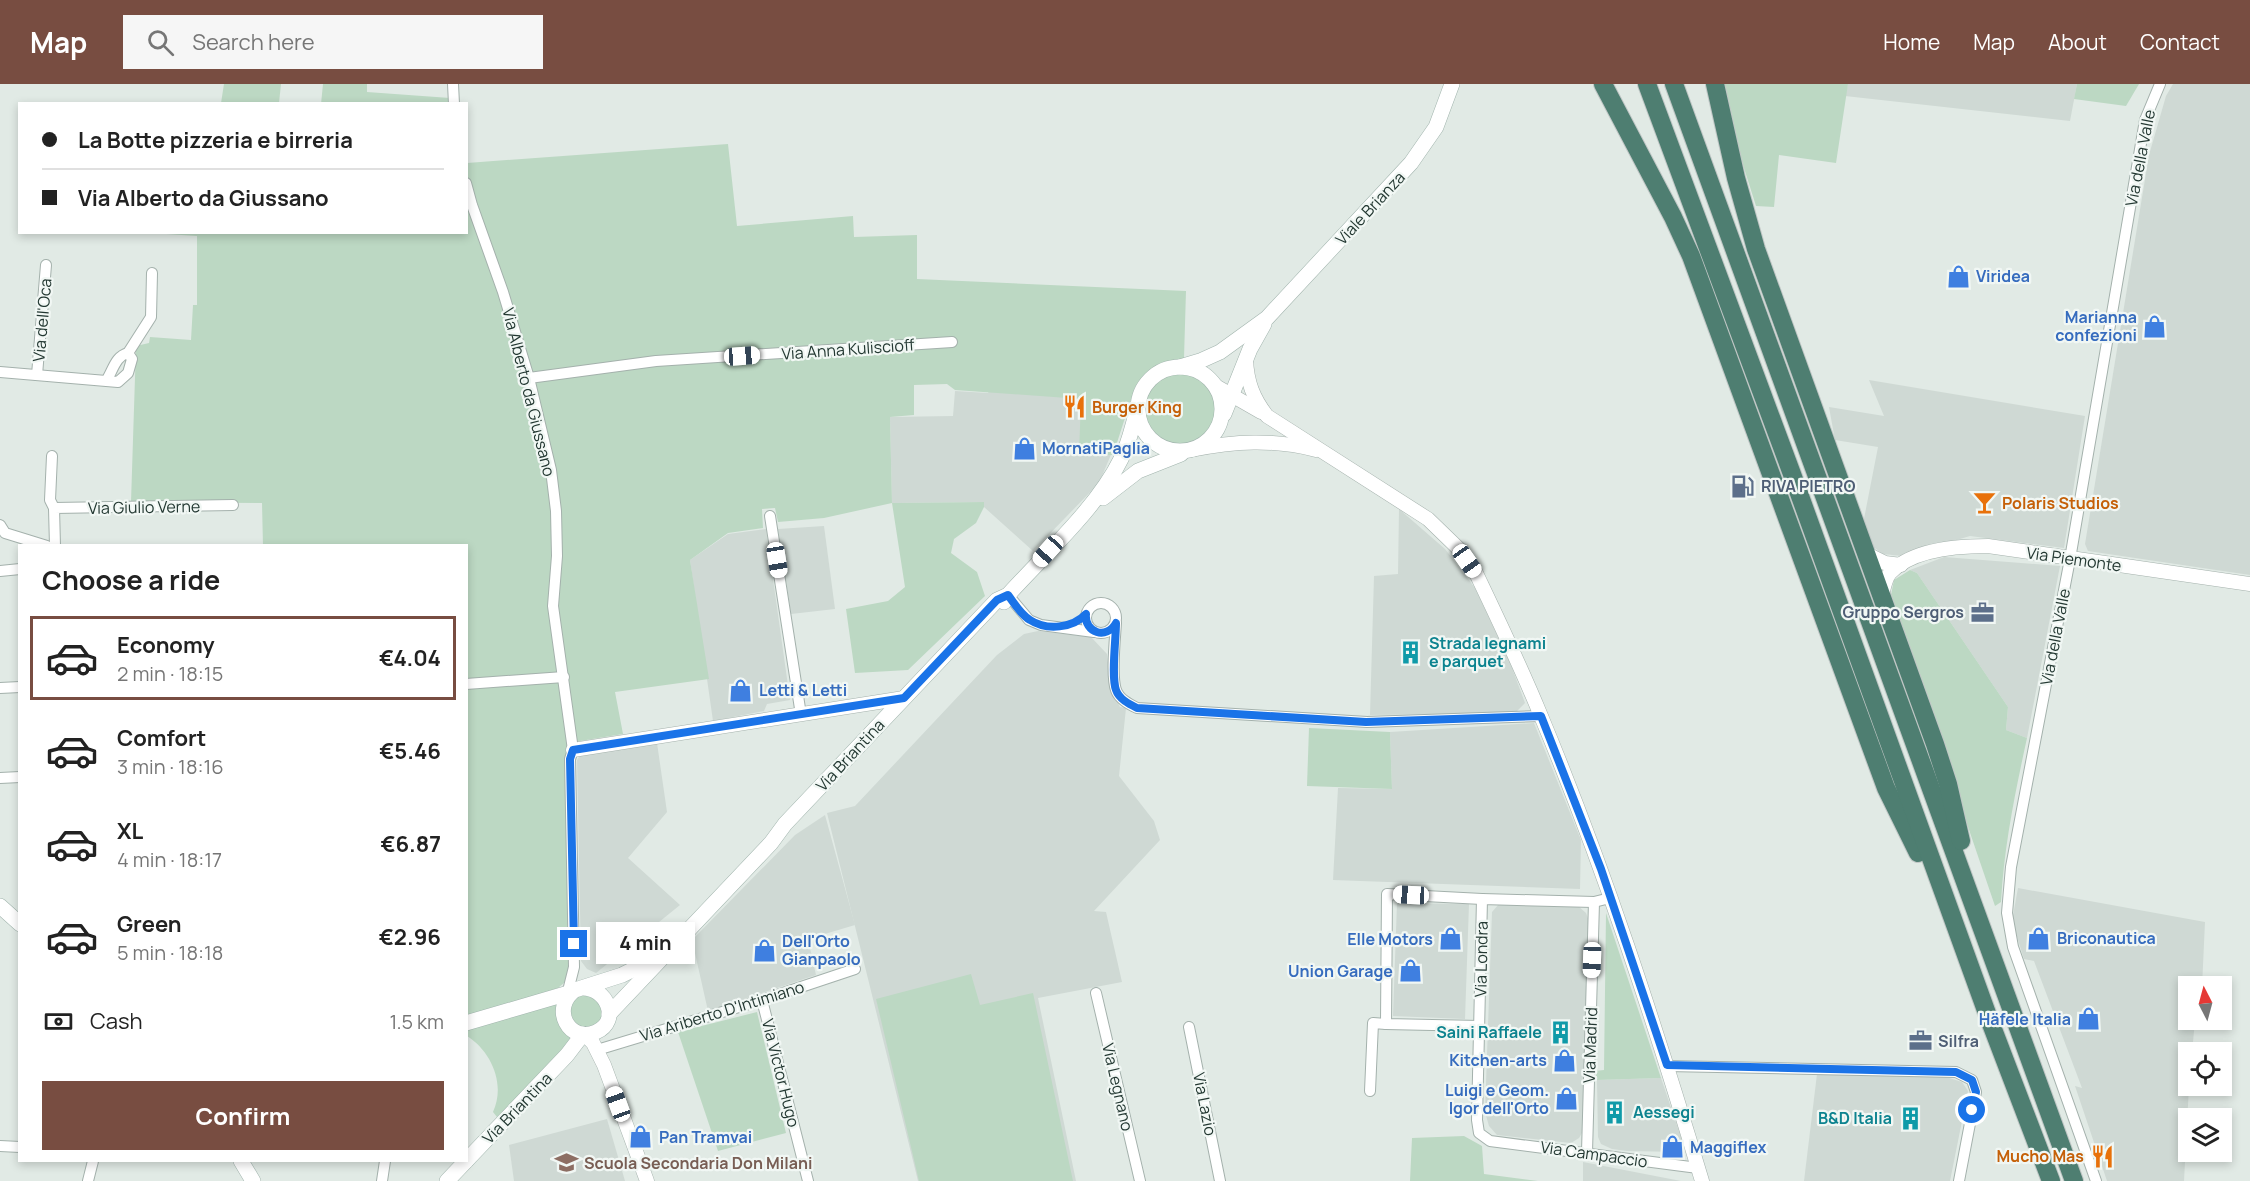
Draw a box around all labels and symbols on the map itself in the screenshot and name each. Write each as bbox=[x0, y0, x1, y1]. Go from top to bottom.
street label: Via della Valle bbox=[2120, 108, 2160, 208]
street label: Viale Brianza bbox=[1330, 167, 1410, 249]
shop icon: Viridea bbox=[1945, 263, 1971, 289]
place label: Viridea bbox=[1976, 265, 2030, 287]
street label: Via dell'Oca bbox=[27, 277, 57, 363]
street label: Via Alberto da Giussano bbox=[497, 305, 561, 479]
place label: Marianna confezioni bbox=[2055, 306, 2137, 346]
shop icon: Marianna confezioni bbox=[2142, 313, 2168, 339]
street label: Via Anna Kuliscioff bbox=[781, 333, 916, 365]
car bbox=[723, 346, 761, 366]
restaurant icon: Burger King bbox=[1061, 394, 1087, 420]
place label: Burger King bbox=[1092, 396, 1182, 418]
shop icon: MornatiPaglia bbox=[1011, 435, 1037, 461]
place label: MornatiPaglia bbox=[1042, 437, 1150, 459]
fuel station icon: RIVA PIETRO bbox=[1730, 473, 1756, 499]
place label: RIVA PIETRO bbox=[1761, 475, 1855, 497]
bar icon: Polaris Studios bbox=[1971, 490, 1997, 516]
place label: Polaris Studios bbox=[2002, 492, 2119, 514]
street label: Via Giulio Verne bbox=[88, 495, 200, 519]
car bbox=[1029, 532, 1067, 570]
car bbox=[765, 541, 789, 579]
car bbox=[1449, 541, 1485, 581]
street label: Via Piemonte bbox=[2025, 541, 2123, 577]
street label: Via della Valle bbox=[2035, 587, 2075, 687]
office icon: Gruppo Sergros bbox=[1969, 599, 1995, 625]
place label: Gruppo Sergros bbox=[1842, 601, 1964, 623]
place label: Strada legnami e parquet bbox=[1429, 632, 1546, 672]
building icon: Strada legnami e parquet bbox=[1398, 639, 1424, 665]
shop icon: Letti & Letti bbox=[728, 677, 754, 703]
place label: Letti & Letti bbox=[759, 679, 847, 701]
street label: Via Briantina bbox=[811, 714, 889, 796]
car bbox=[1393, 885, 1429, 905]
street label: Via Londra bbox=[1469, 921, 1493, 997]
callout: 4 min bbox=[595, 923, 694, 965]
shop icon: Briconautica bbox=[2026, 925, 2052, 951]
shop icon: Elle Motors bbox=[1438, 926, 1464, 952]
place label: Briconautica bbox=[2057, 927, 2156, 949]
place label: Elle Motors bbox=[1347, 928, 1433, 950]
route end bbox=[560, 930, 587, 957]
place label: Dell'Orto Gianpaolo bbox=[782, 930, 861, 970]
shop icon: Dell'Orto Gianpaolo bbox=[751, 937, 777, 963]
car bbox=[1582, 942, 1602, 978]
shop icon: Union Garage bbox=[1398, 958, 1424, 984]
place label: Union Garage bbox=[1288, 960, 1393, 982]
street label: Via Ariberto D'Intimiano bbox=[637, 976, 807, 1046]
north arrow bbox=[2178, 976, 2232, 1030]
shop icon: Häfele Italia bbox=[2076, 1006, 2102, 1032]
street label: Via Madrid bbox=[1578, 1007, 1602, 1083]
place label: Häfele Italia bbox=[1979, 1008, 2071, 1030]
street label: Via Victor Hugo bbox=[757, 1016, 805, 1130]
building icon: Saini Raffaele bbox=[1547, 1019, 1573, 1045]
place label: Saini Raffaele bbox=[1436, 1021, 1542, 1043]
office icon: Silfra bbox=[1907, 1028, 1933, 1054]
place label: Silfra bbox=[1938, 1030, 1979, 1052]
street label: Via Legnano bbox=[1097, 1041, 1139, 1133]
shop icon: Kitchen-arts bbox=[1552, 1047, 1578, 1073]
place label: Kitchen-arts bbox=[1449, 1049, 1547, 1071]
street label: Via Briantina bbox=[477, 1067, 557, 1149]
street label: Via Lazio bbox=[1188, 1071, 1222, 1137]
place label: Luigi e Geom. Igor dell'Orto bbox=[1445, 1079, 1549, 1119]
car bbox=[603, 1084, 633, 1124]
shop icon: Luigi e Geom. Igor dell'Orto bbox=[1554, 1086, 1580, 1112]
route start bbox=[1958, 1096, 1985, 1123]
building icon: Aessegi bbox=[1602, 1099, 1628, 1125]
place label: Aessegi bbox=[1633, 1101, 1695, 1123]
building icon: B&D Italia bbox=[1897, 1105, 1923, 1131]
place label: B&D Italia bbox=[1818, 1107, 1892, 1129]
shop icon: Pan Tramvai bbox=[628, 1124, 654, 1150]
place label: Pan Tramvai bbox=[659, 1126, 752, 1148]
shop icon: Maggiflex bbox=[1659, 1134, 1685, 1160]
street label: Via Campaccio bbox=[1539, 1136, 1649, 1172]
place label: Maggiflex bbox=[1690, 1136, 1766, 1158]
restaurant icon: Mucho Mas bbox=[2089, 1143, 2115, 1169]
place label: Mucho Mas bbox=[1996, 1145, 2084, 1167]
school or university icon: Scuola Secondaria Don Milani bbox=[553, 1150, 579, 1176]
place label: Scuola Secondaria Don Milani bbox=[584, 1152, 812, 1174]

